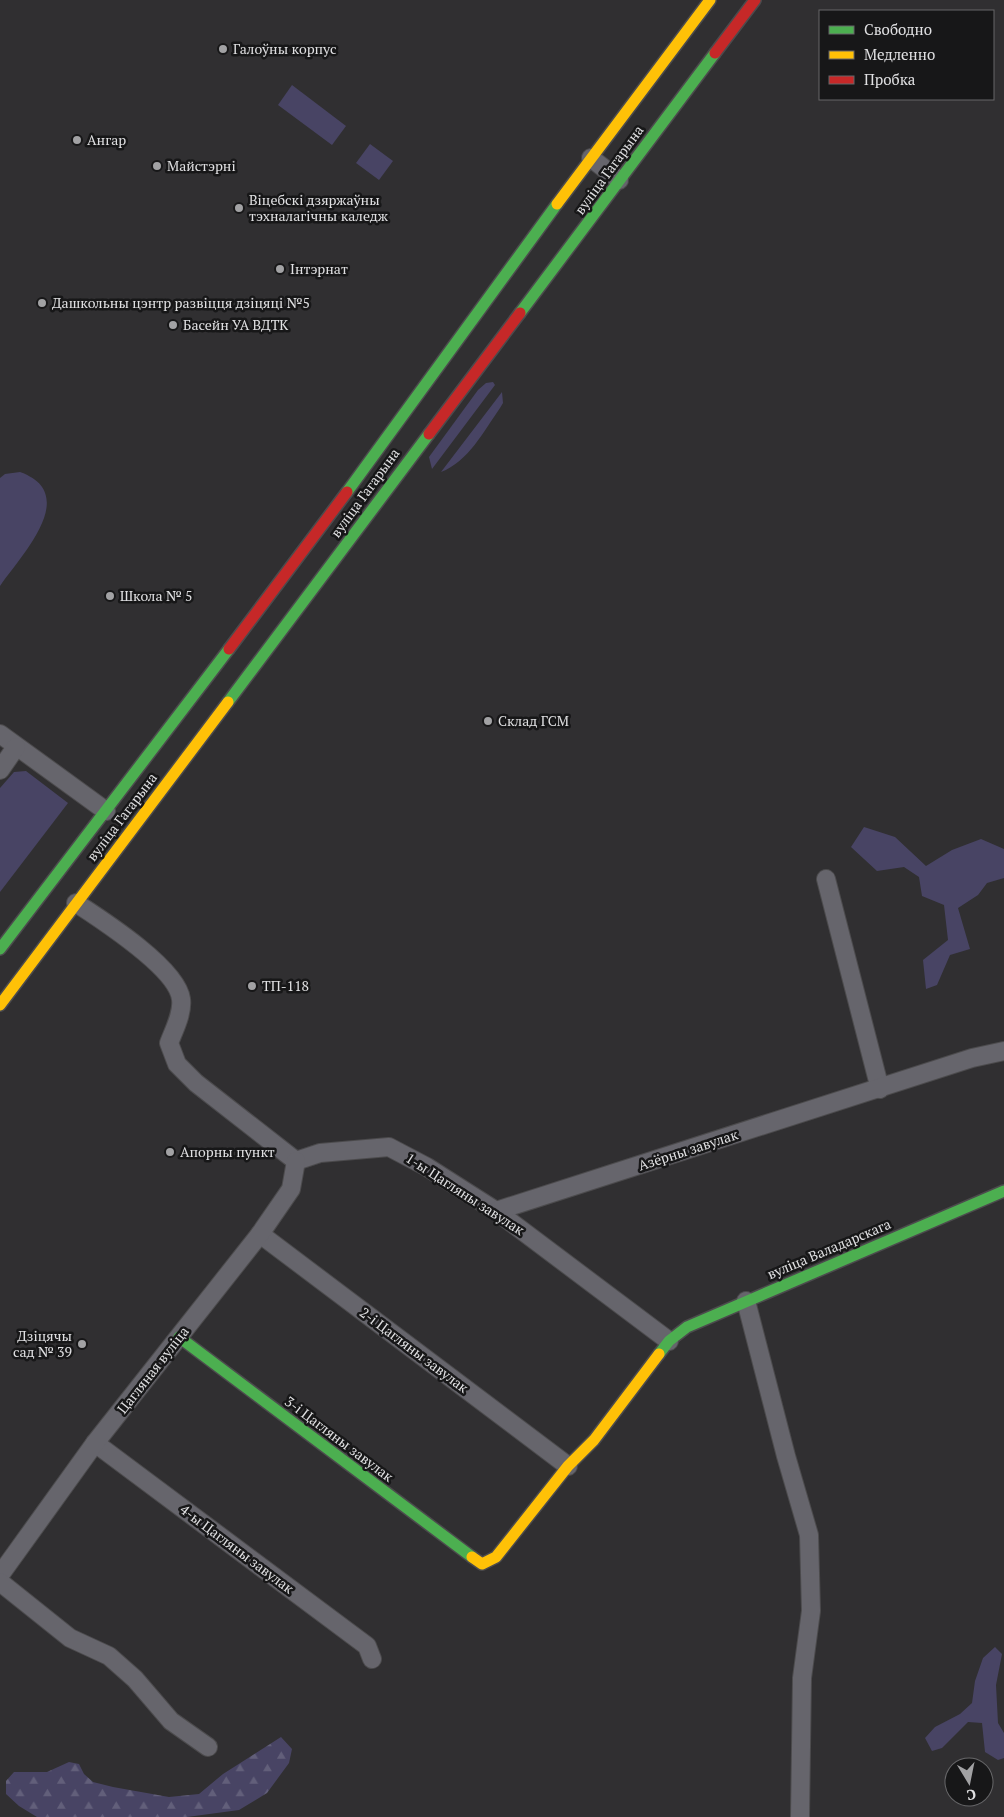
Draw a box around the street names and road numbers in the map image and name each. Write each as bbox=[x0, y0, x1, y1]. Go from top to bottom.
street label: вуліца Гагарына bbox=[570, 121, 647, 218]
street label: вуліца Гагарына bbox=[326, 444, 403, 541]
street label: вуліца Гагарына bbox=[82, 769, 161, 865]
street label: Азёрны завулак bbox=[636, 1124, 740, 1175]
street label: 1-ы Цагляны завулак bbox=[402, 1148, 529, 1239]
street label: вуліца Валадарскага bbox=[764, 1214, 894, 1283]
street label: 2-і Цагляны завулак bbox=[356, 1302, 473, 1397]
street label: Цагляная вуліца bbox=[113, 1322, 193, 1417]
street label: 3-і Цагляны завулак bbox=[281, 1391, 398, 1486]
street label: 4-ы Цагляны завулак bbox=[177, 1500, 298, 1598]

